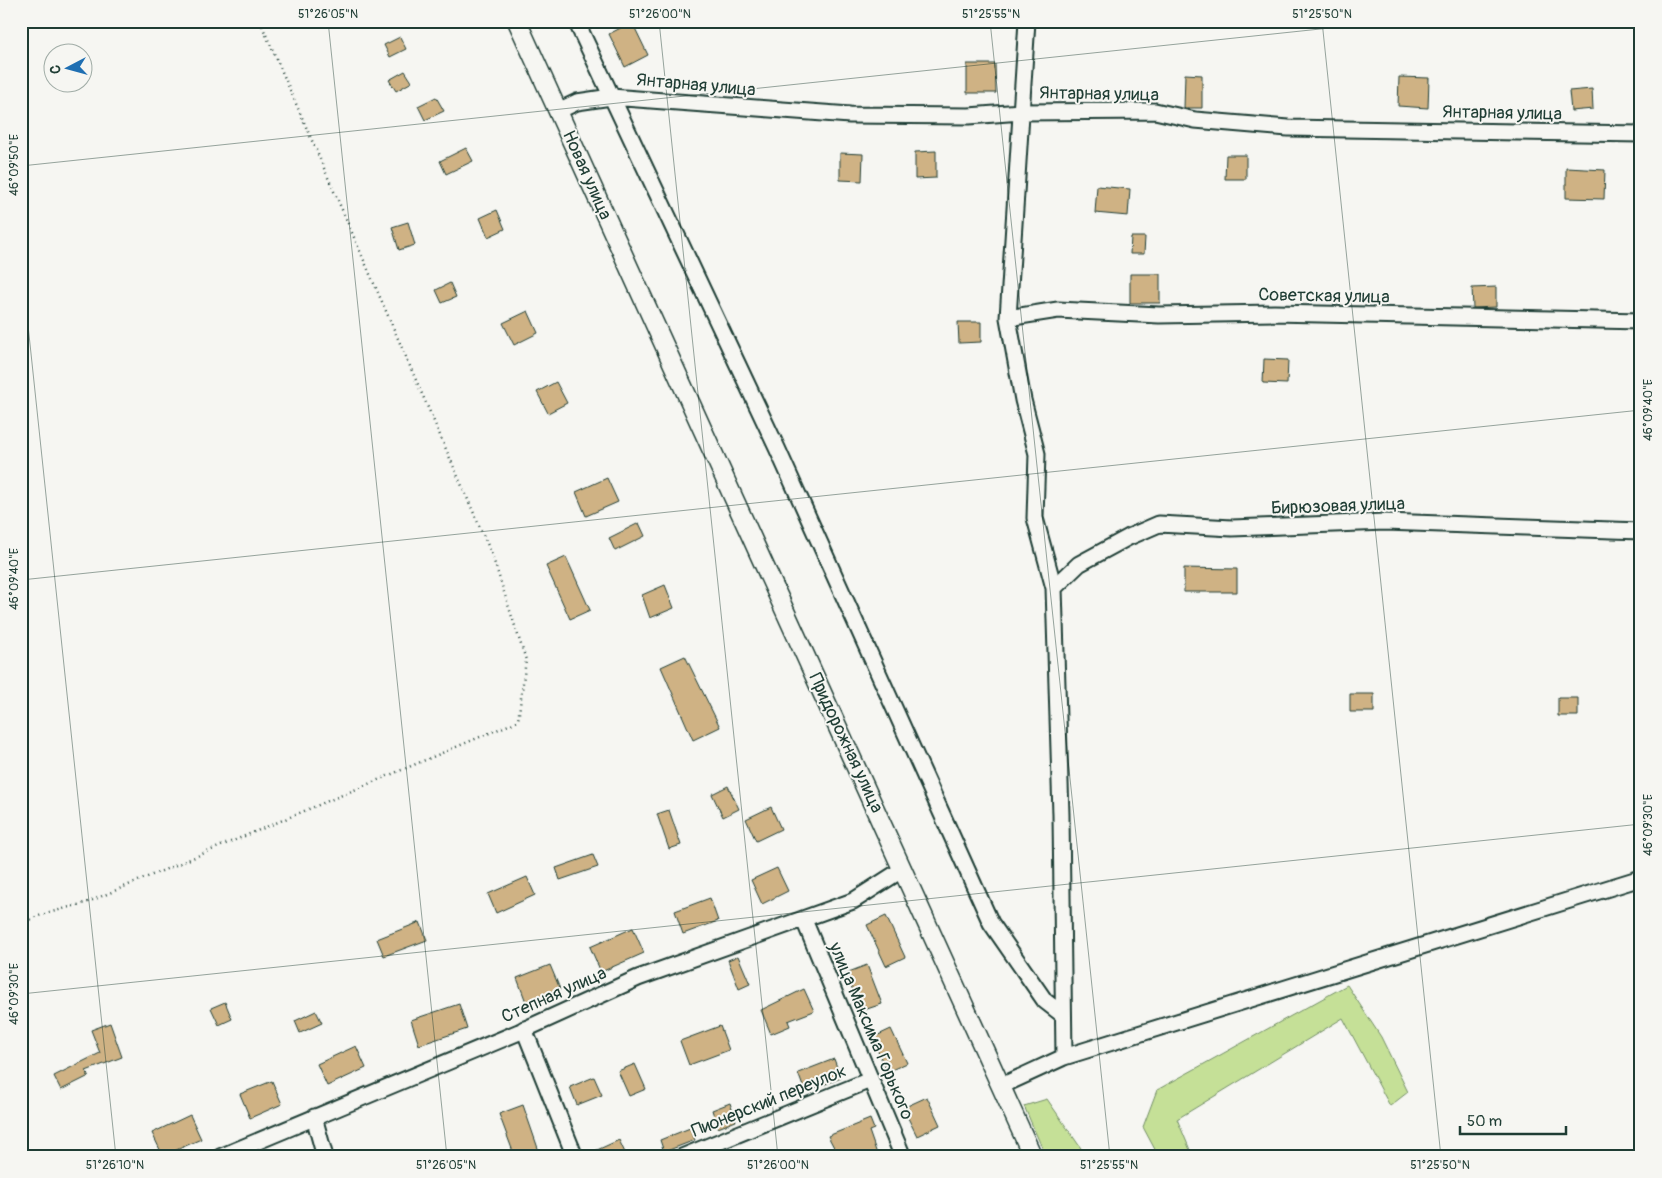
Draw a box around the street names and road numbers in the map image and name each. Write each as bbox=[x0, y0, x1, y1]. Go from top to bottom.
street label: Янтарная улица bbox=[635, 68, 757, 102]
street label: Янтарная улица bbox=[1039, 81, 1159, 107]
street label: Янтарная улица bbox=[1442, 100, 1562, 126]
street label: Новая улица bbox=[557, 127, 617, 223]
street label: Советская улица bbox=[1258, 283, 1390, 309]
street label: Бирюзовая улица bbox=[1271, 492, 1405, 520]
street label: Придорожная улица bbox=[803, 669, 889, 817]
street label: улица Максима Горького bbox=[823, 938, 919, 1123]
street label: Степная улица bbox=[498, 962, 610, 1028]
street label: Пионерский переулок bbox=[688, 1059, 850, 1143]

